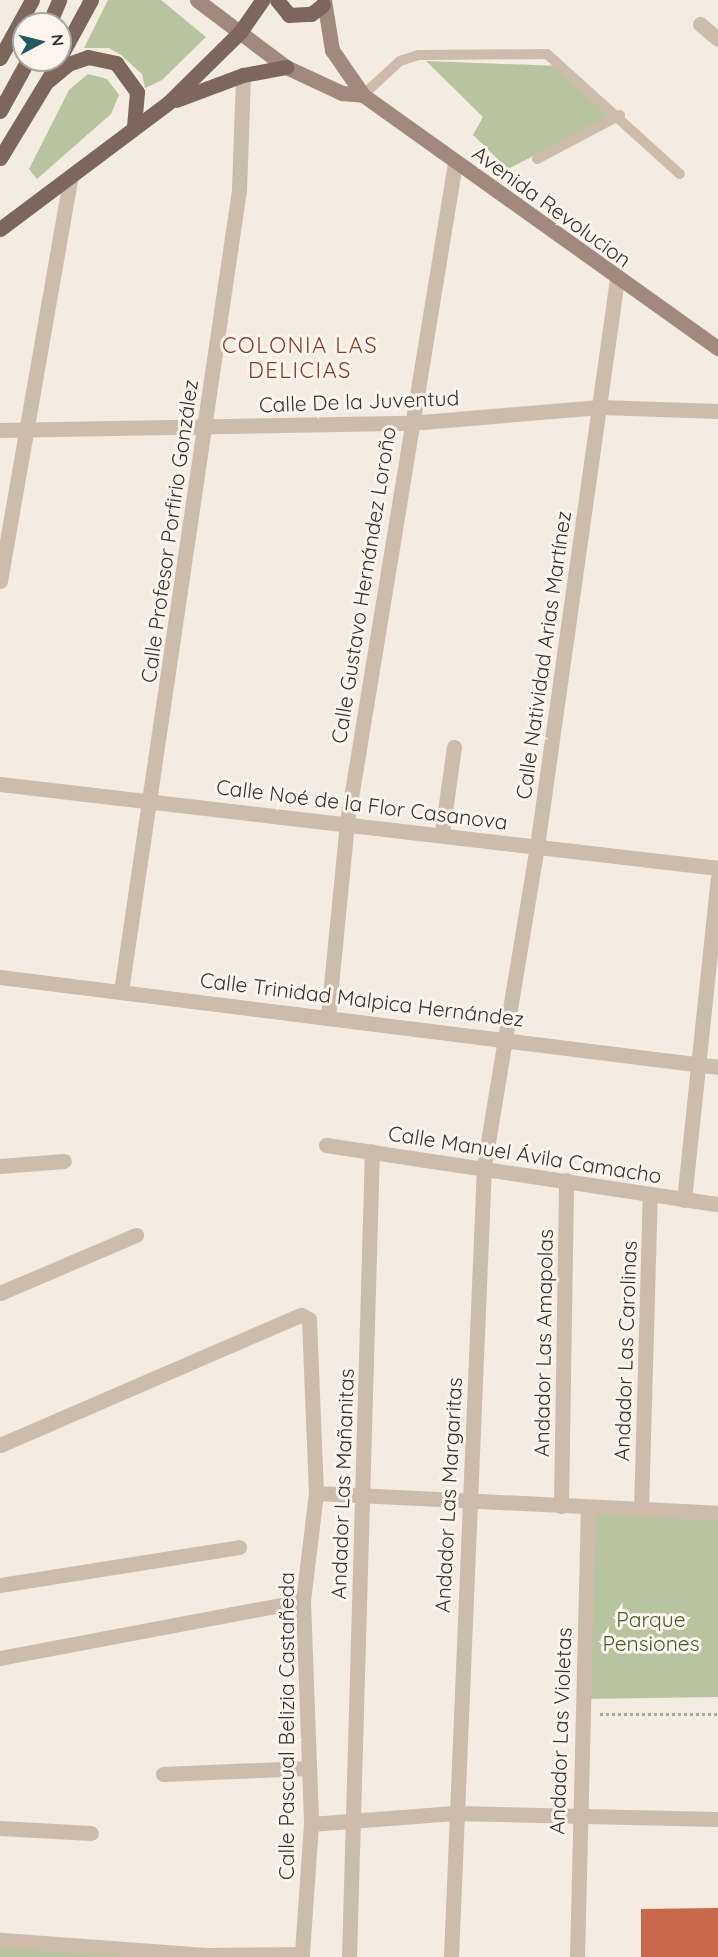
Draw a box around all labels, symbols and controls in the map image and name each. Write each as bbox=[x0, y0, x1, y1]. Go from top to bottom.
north arrow bbox=[12, 12, 72, 72]
text: N bbox=[47, 33, 69, 47]
street label: Avenida Revolucion bbox=[468, 140, 636, 272]
district label: COLONIA LAS DELICIAS bbox=[222, 332, 378, 384]
street label: Calle Profesor Porfirio González bbox=[135, 378, 203, 684]
street label: Calle De la Juventud bbox=[258, 385, 460, 417]
street label: Calle Gustavo Hernández Loroño bbox=[325, 425, 401, 745]
street label: Calle Natividad Arias Martínez bbox=[510, 509, 576, 801]
street label: Calle Noé de la Flor Casanova bbox=[215, 774, 509, 834]
street label: Calle Trinidad Malpica Hernández bbox=[199, 967, 525, 1031]
street label: Calle Manuel Ávila Camacho bbox=[387, 1120, 663, 1188]
street label: Andador Las Amapolas bbox=[528, 1229, 558, 1457]
street label: Andador Las Carolinas bbox=[609, 1240, 641, 1462]
street label: Andador Las Mañanitas bbox=[325, 1368, 359, 1600]
street label: Andador Las Margaritas bbox=[429, 1377, 467, 1613]
street label: Calle Pascual Belizia Castañeda bbox=[273, 1572, 299, 1880]
park label: Parque Pensiones bbox=[602, 1606, 700, 1656]
street label: Andador Las Violetas bbox=[544, 1627, 576, 1835]

